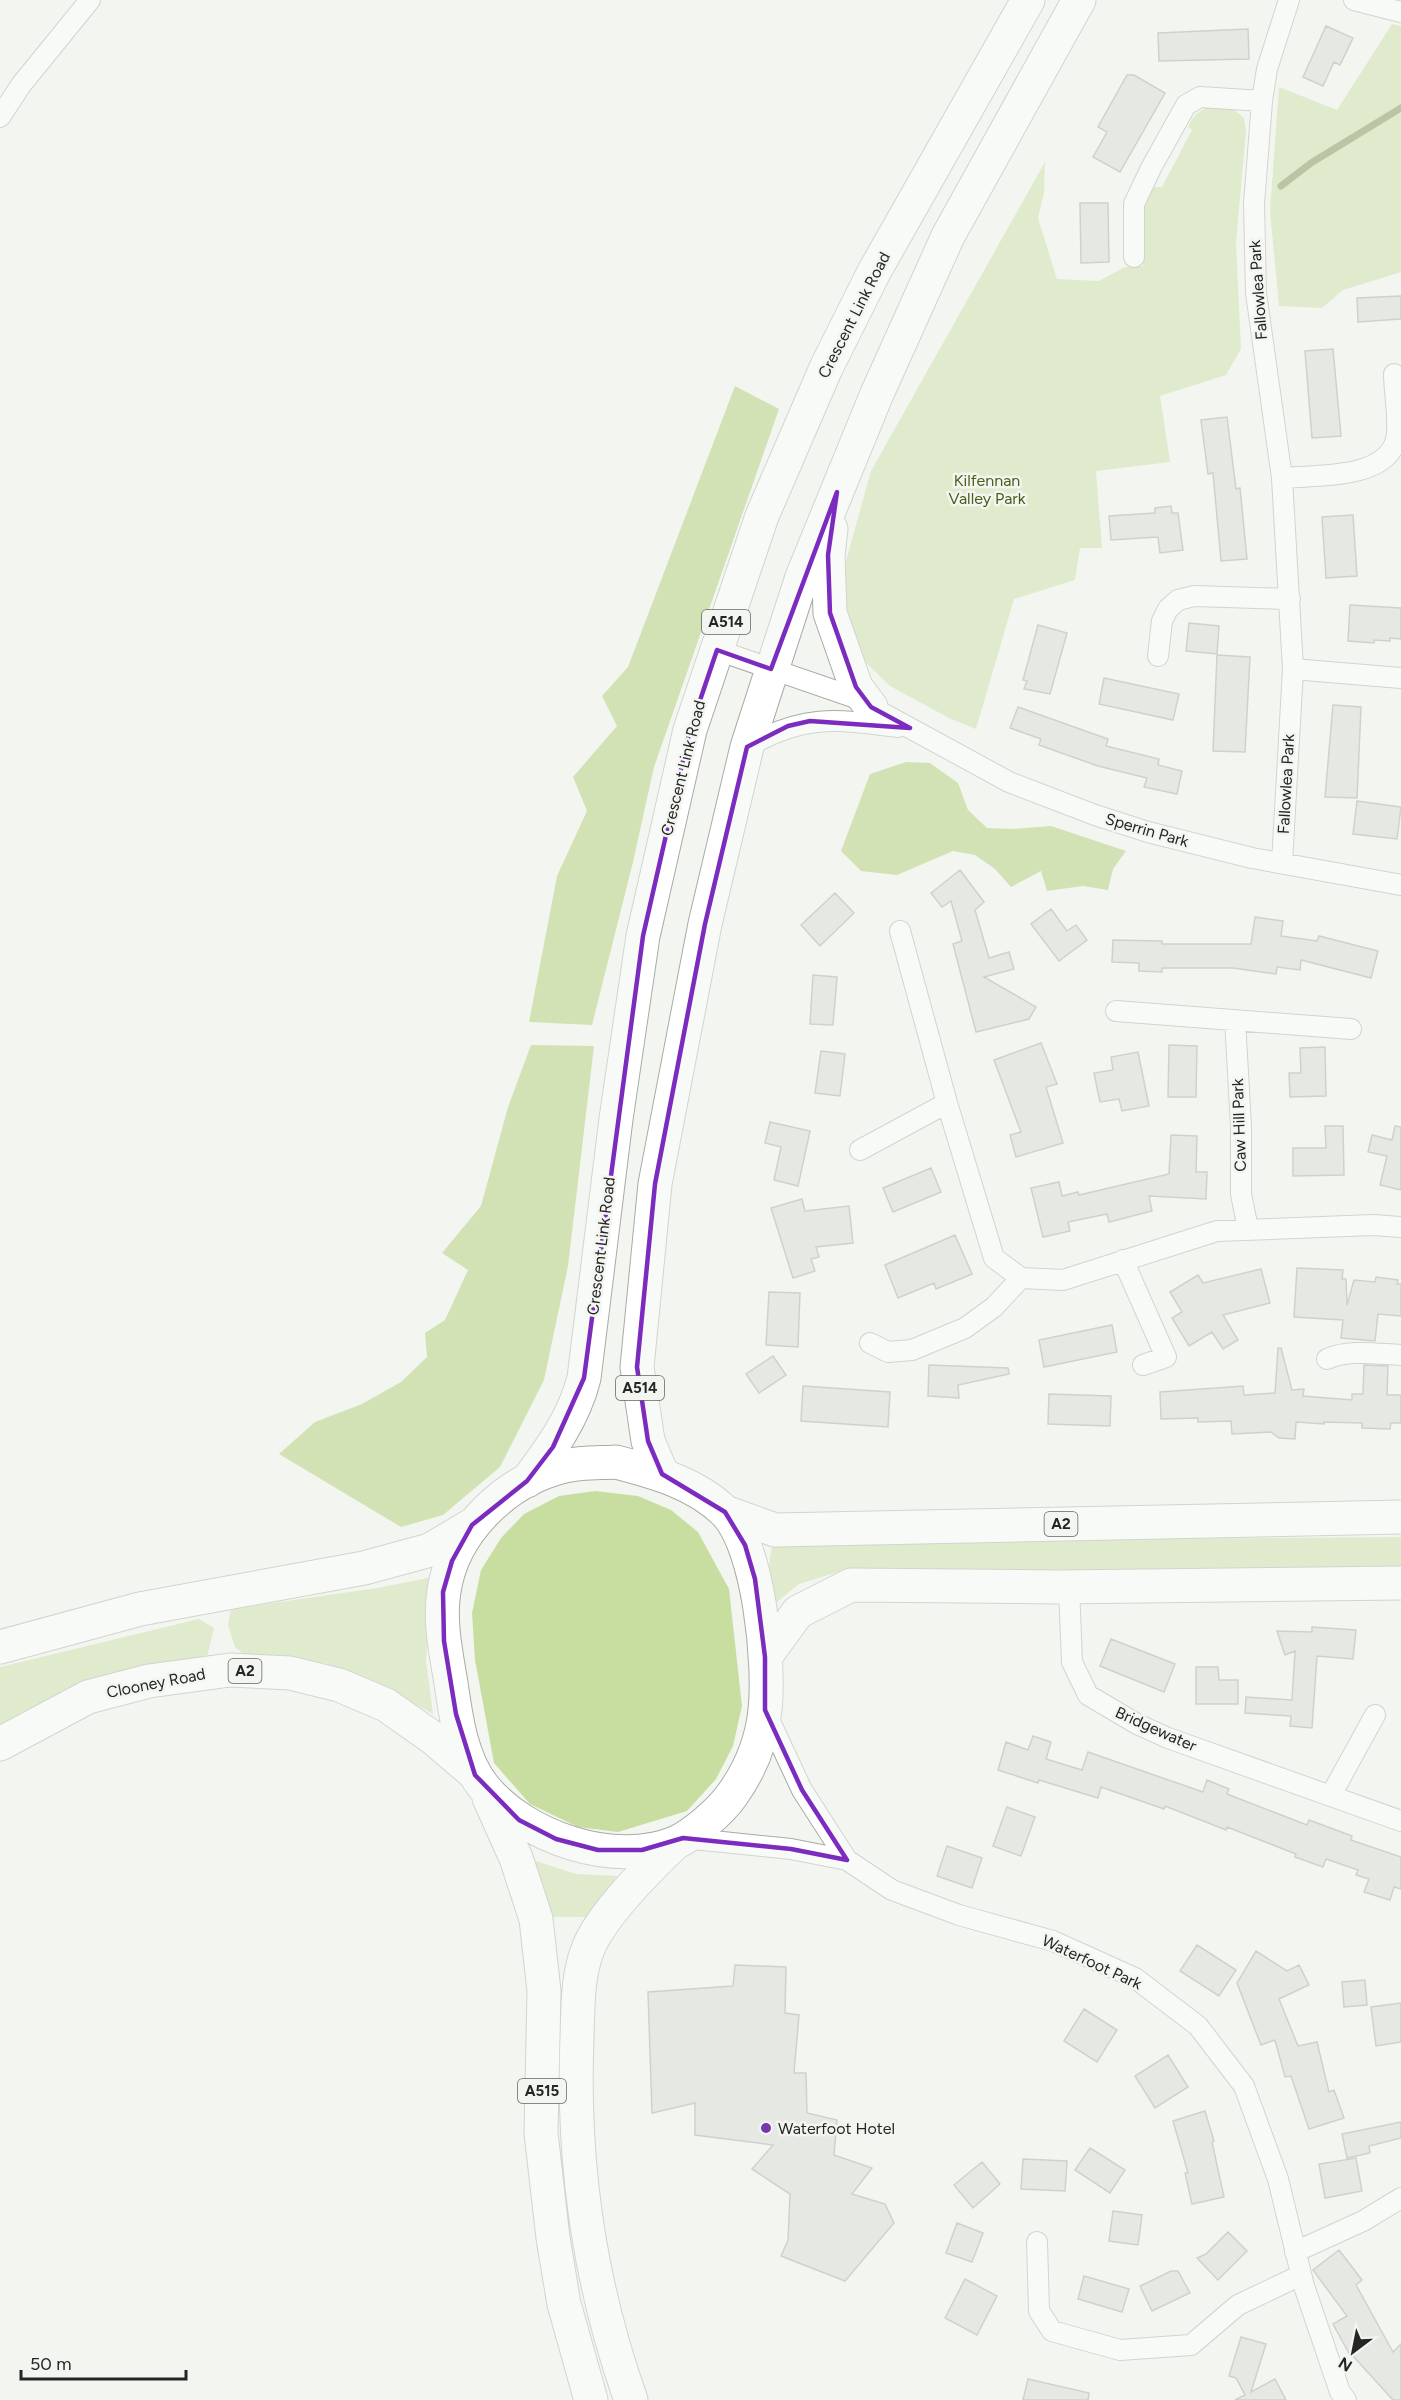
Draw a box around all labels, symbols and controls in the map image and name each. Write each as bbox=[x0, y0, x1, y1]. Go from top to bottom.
street label: Fallowlea Park bbox=[1245, 239, 1271, 341]
street label: Crescent Link Road bbox=[814, 249, 894, 381]
park label: Kilfennan Valley Park bbox=[949, 471, 1026, 508]
road number: A514 bbox=[702, 610, 750, 634]
street label: Crescent Link Road bbox=[657, 698, 709, 838]
street label: Fallowlea Park bbox=[1274, 733, 1298, 835]
street label: Sperrin Park bbox=[1103, 809, 1191, 851]
street label: Caw Hill Park bbox=[1228, 1078, 1250, 1172]
street label: Crescent Link Road bbox=[583, 1176, 619, 1316]
road number: A514 bbox=[616, 1376, 664, 1400]
road number: A2 bbox=[1044, 1512, 1078, 1536]
road number: A2 bbox=[228, 1659, 262, 1683]
street label: Clooney Road bbox=[105, 1664, 207, 1702]
street label: Bridgewater bbox=[1112, 1703, 1200, 1756]
street label: Waterfoot Park bbox=[1039, 1931, 1145, 1994]
road number: A515 bbox=[518, 2079, 566, 2103]
place label: Waterfoot Hotel bbox=[778, 2119, 895, 2138]
marker: Waterfoot Hotel bbox=[759, 2121, 773, 2135]
north arrow bbox=[1323, 2322, 1383, 2382]
scale bar bbox=[21, 2343, 186, 2381]
text: 50 m bbox=[30, 2353, 72, 2375]
text: N bbox=[1335, 2353, 1356, 2376]

